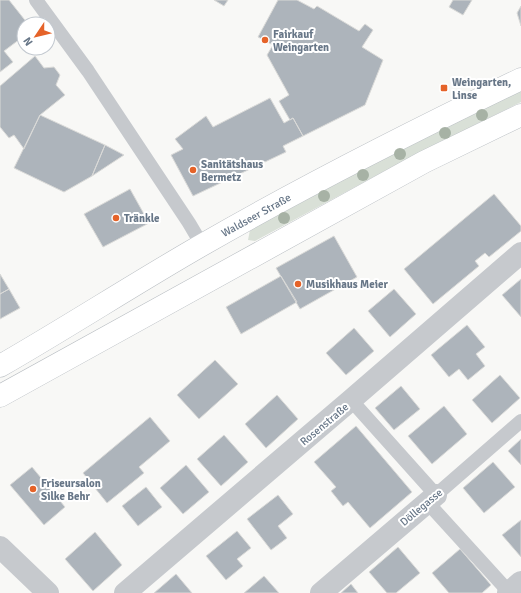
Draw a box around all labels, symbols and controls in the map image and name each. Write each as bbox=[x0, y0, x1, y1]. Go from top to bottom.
north arrow bbox=[16, 16, 56, 56]
place label: Fairkauf Weingarten bbox=[273, 28, 329, 54]
text: N bbox=[21, 35, 36, 48]
marker: Fairkauf Weingarten bbox=[260, 35, 270, 45]
place label: Weingarten, Linse bbox=[452, 76, 511, 102]
marker: Weingarten, Linse bbox=[439, 83, 449, 93]
place label: Sanitätshaus Bermetz bbox=[201, 158, 263, 184]
marker: Sanitätshaus Bermetz bbox=[188, 165, 198, 175]
street label: Waldseer Straße bbox=[219, 191, 293, 240]
place label: Tränkle bbox=[124, 212, 160, 225]
marker: Tränkle bbox=[111, 213, 121, 223]
place label: Musikhaus Meier bbox=[306, 278, 388, 291]
marker: Musikhaus Meier bbox=[293, 279, 303, 289]
street label: Rosenstraße bbox=[297, 400, 351, 448]
place label: Friseursalon Silke Behr bbox=[41, 477, 101, 503]
marker: Friseursalon Silke Behr bbox=[28, 484, 38, 494]
street label: Döllegasse bbox=[398, 486, 445, 529]

